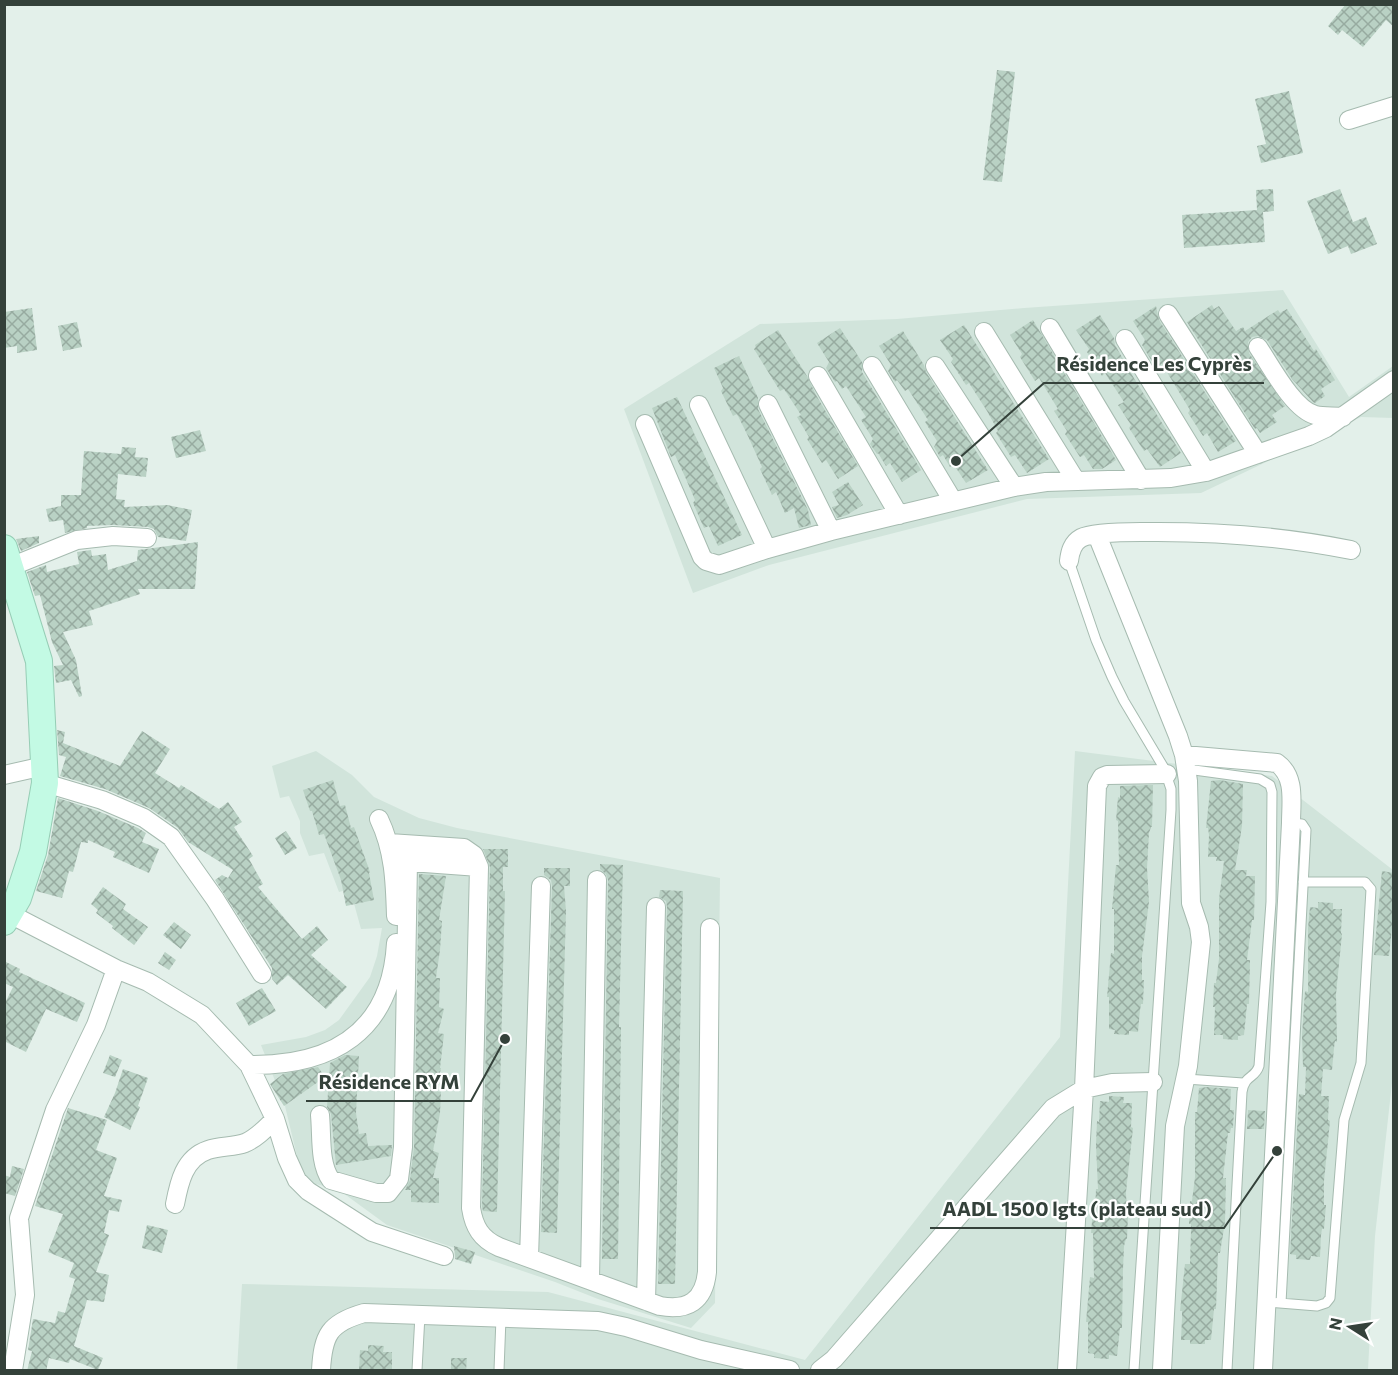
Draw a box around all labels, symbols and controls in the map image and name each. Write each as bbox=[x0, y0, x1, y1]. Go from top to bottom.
callout: Résidence Les Cyprès bbox=[1044, 345, 1264, 383]
text: Résidence Les Cyprès bbox=[1056, 351, 1252, 375]
callout: Résidence RYM bbox=[306, 1063, 471, 1101]
text: Résidence RYM bbox=[319, 1069, 459, 1093]
callout: AADL 1500 lgts (plateau sud) bbox=[930, 1190, 1224, 1228]
text: AADL 1500 lgts (plateau sud) bbox=[942, 1196, 1212, 1220]
north arrow bbox=[1320, 1297, 1380, 1357]
text: N bbox=[1324, 1316, 1345, 1332]

